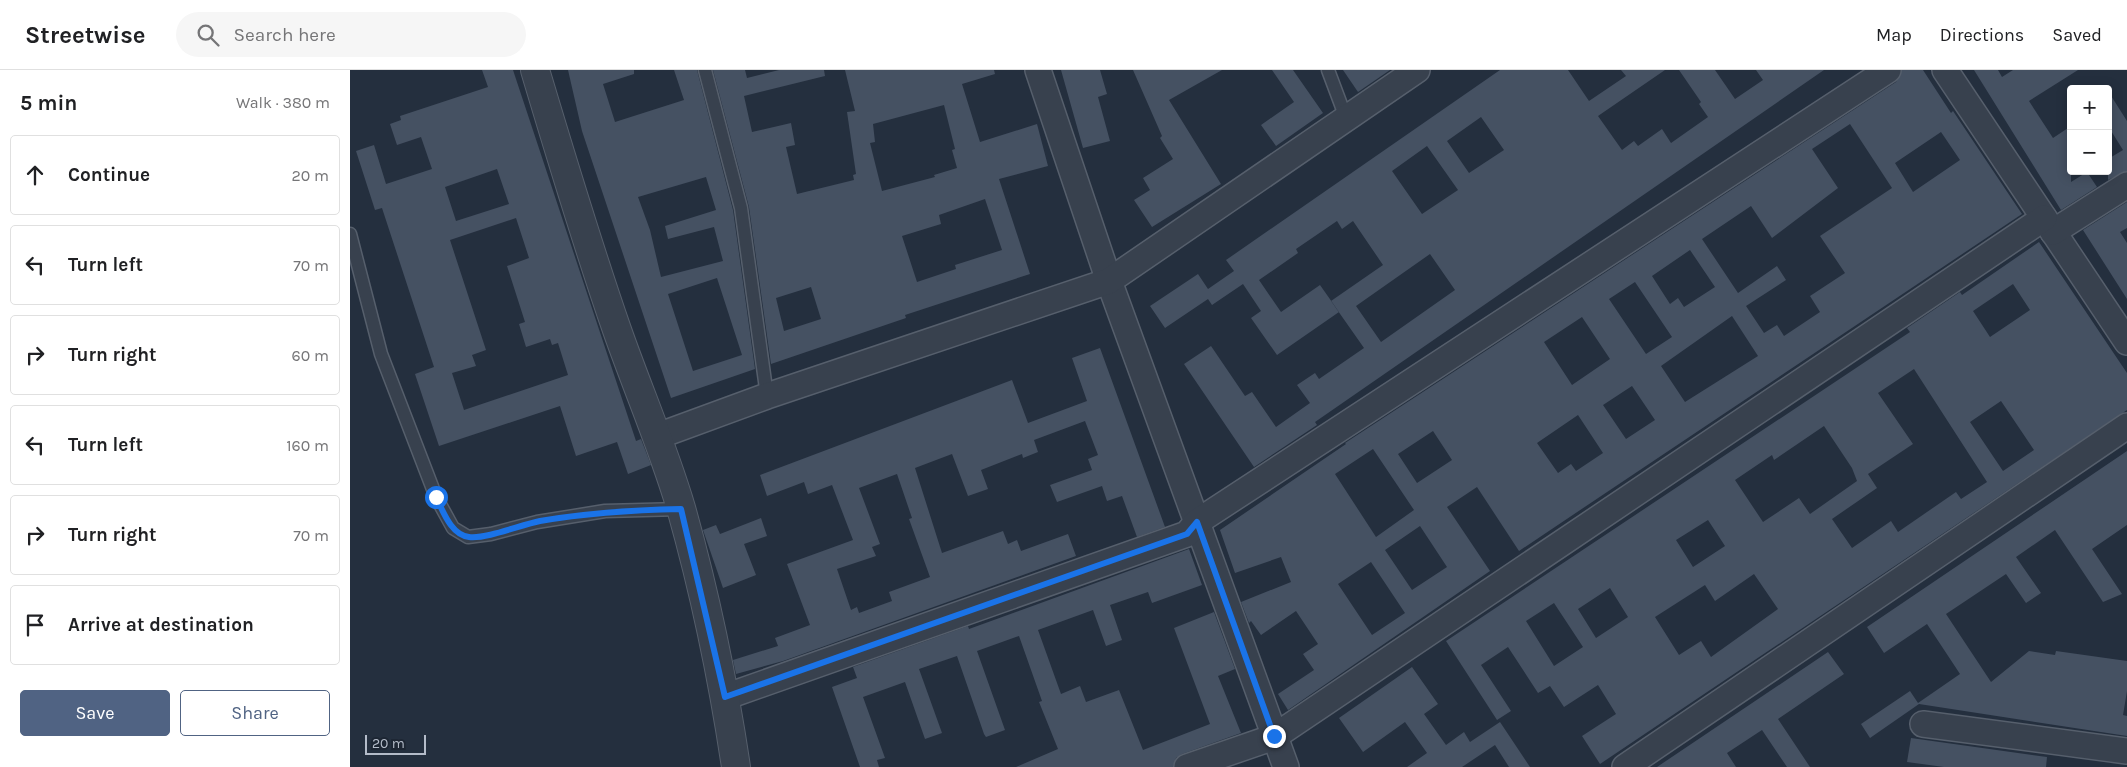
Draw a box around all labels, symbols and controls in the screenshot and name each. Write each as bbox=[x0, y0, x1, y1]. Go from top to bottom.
search box bbox=[176, 12, 526, 57]
text: Streetwise bbox=[25, 21, 146, 49]
icon: search bbox=[194, 21, 222, 49]
text: Search here bbox=[234, 24, 336, 46]
text: Map bbox=[1876, 24, 1912, 46]
text: Directions bbox=[1940, 24, 2024, 46]
text: Saved bbox=[2052, 24, 2102, 46]
map controls bbox=[2067, 85, 2112, 175]
button: + bbox=[2067, 85, 2112, 130]
text: 5 min bbox=[20, 91, 77, 115]
text: Walk · 380 m bbox=[236, 93, 330, 112]
button: − bbox=[2067, 130, 2112, 175]
icon: ahead bbox=[21, 161, 49, 189]
text: Continue bbox=[68, 164, 150, 186]
text: 20 m bbox=[291, 166, 329, 185]
icon: left bbox=[21, 251, 49, 279]
text: Turn left bbox=[68, 254, 143, 276]
text: 70 m bbox=[293, 256, 329, 275]
icon: right bbox=[21, 341, 49, 369]
text: Turn right bbox=[68, 344, 157, 366]
text: 60 m bbox=[292, 346, 329, 365]
icon: left bbox=[21, 431, 49, 459]
text: Turn left bbox=[68, 434, 143, 456]
text: 160 m bbox=[286, 436, 329, 455]
route start bbox=[425, 486, 448, 509]
icon: right bbox=[21, 521, 49, 549]
text: Turn right bbox=[68, 524, 157, 546]
text: 70 m bbox=[293, 526, 329, 545]
icon: arrive bbox=[21, 611, 49, 639]
text: Arrive at destination bbox=[68, 614, 254, 636]
button: Save bbox=[20, 690, 170, 736]
button: Share bbox=[180, 690, 330, 736]
route end bbox=[1263, 725, 1286, 748]
scale bar bbox=[365, 732, 426, 755]
text: 20 m bbox=[372, 735, 405, 752]

